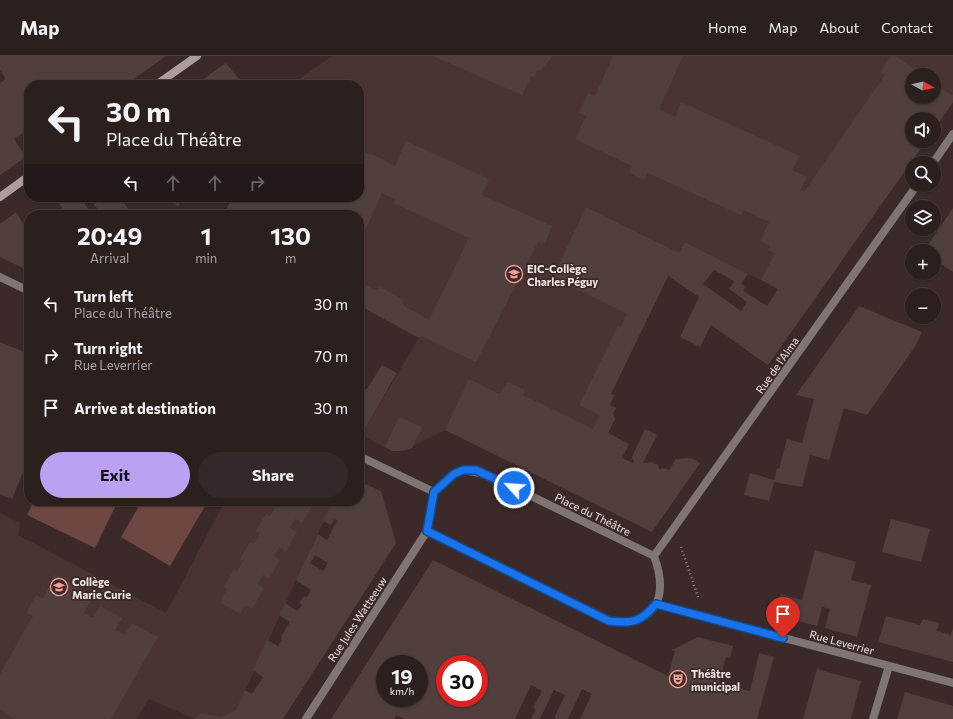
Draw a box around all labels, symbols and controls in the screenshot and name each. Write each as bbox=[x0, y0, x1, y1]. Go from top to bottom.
text: Map bbox=[20, 16, 59, 39]
text: Home bbox=[708, 19, 747, 36]
text: Map bbox=[769, 19, 797, 36]
text: About bbox=[819, 19, 859, 36]
text: Contact bbox=[881, 19, 933, 36]
north arrow bbox=[905, 68, 941, 104]
map controls bbox=[905, 68, 941, 324]
text: 30 m bbox=[106, 94, 171, 128]
icon: left bbox=[40, 96, 92, 148]
button: sound bbox=[905, 112, 941, 148]
text: Place du Théâtre bbox=[106, 128, 241, 150]
button: search bbox=[905, 156, 941, 192]
icon: left bbox=[120, 172, 142, 194]
icon: ahead bbox=[162, 172, 184, 194]
icon: ahead bbox=[204, 172, 226, 194]
icon: right bbox=[246, 172, 268, 194]
button: layers bbox=[905, 200, 941, 236]
text: 20:49 bbox=[77, 221, 142, 250]
text: 1 bbox=[201, 221, 212, 250]
text: 130 bbox=[270, 221, 311, 250]
button: + bbox=[905, 244, 941, 280]
text: Arrival bbox=[90, 250, 129, 266]
text: min bbox=[195, 250, 217, 266]
text: m bbox=[285, 250, 296, 266]
place label: EIC-Collège Charles Péguy bbox=[527, 262, 598, 288]
school or university icon: EIC-Collège Charles Péguy bbox=[504, 264, 524, 284]
text: Turn left bbox=[74, 287, 133, 305]
button: − bbox=[905, 288, 941, 324]
icon: left bbox=[40, 293, 62, 315]
text: 30 m bbox=[314, 295, 348, 313]
text: Place du Théâtre bbox=[74, 305, 172, 321]
street label: Rue de l'Alma bbox=[753, 334, 801, 396]
text: Turn right bbox=[74, 339, 143, 357]
icon: right bbox=[40, 345, 62, 367]
text: 70 m bbox=[314, 347, 348, 365]
text: Rue Leverrier bbox=[74, 357, 152, 373]
icon: arrive bbox=[40, 397, 62, 419]
text: Arrive at destination bbox=[74, 399, 216, 417]
text: 30 m bbox=[314, 399, 348, 417]
button: Exit bbox=[40, 452, 190, 498]
button: Share bbox=[198, 452, 348, 498]
position arrow bbox=[493, 467, 535, 509]
street label: Place du Théâtre bbox=[553, 490, 633, 538]
street label: Rue Jules Watteeuw bbox=[325, 574, 390, 664]
place label: Collège Marie Curie bbox=[72, 575, 131, 601]
school or university icon: Collège Marie Curie bbox=[49, 577, 69, 597]
pin bbox=[766, 597, 800, 638]
icon: arrive bbox=[772, 603, 794, 625]
street label: Rue Leverrier bbox=[808, 627, 876, 657]
speed limit sign: 30 bbox=[436, 655, 488, 707]
text: 19 bbox=[391, 664, 413, 688]
place label: Théâtre municipal bbox=[691, 667, 740, 693]
theatre icon: Théâtre municipal bbox=[668, 669, 688, 689]
text: km/h bbox=[390, 685, 414, 697]

